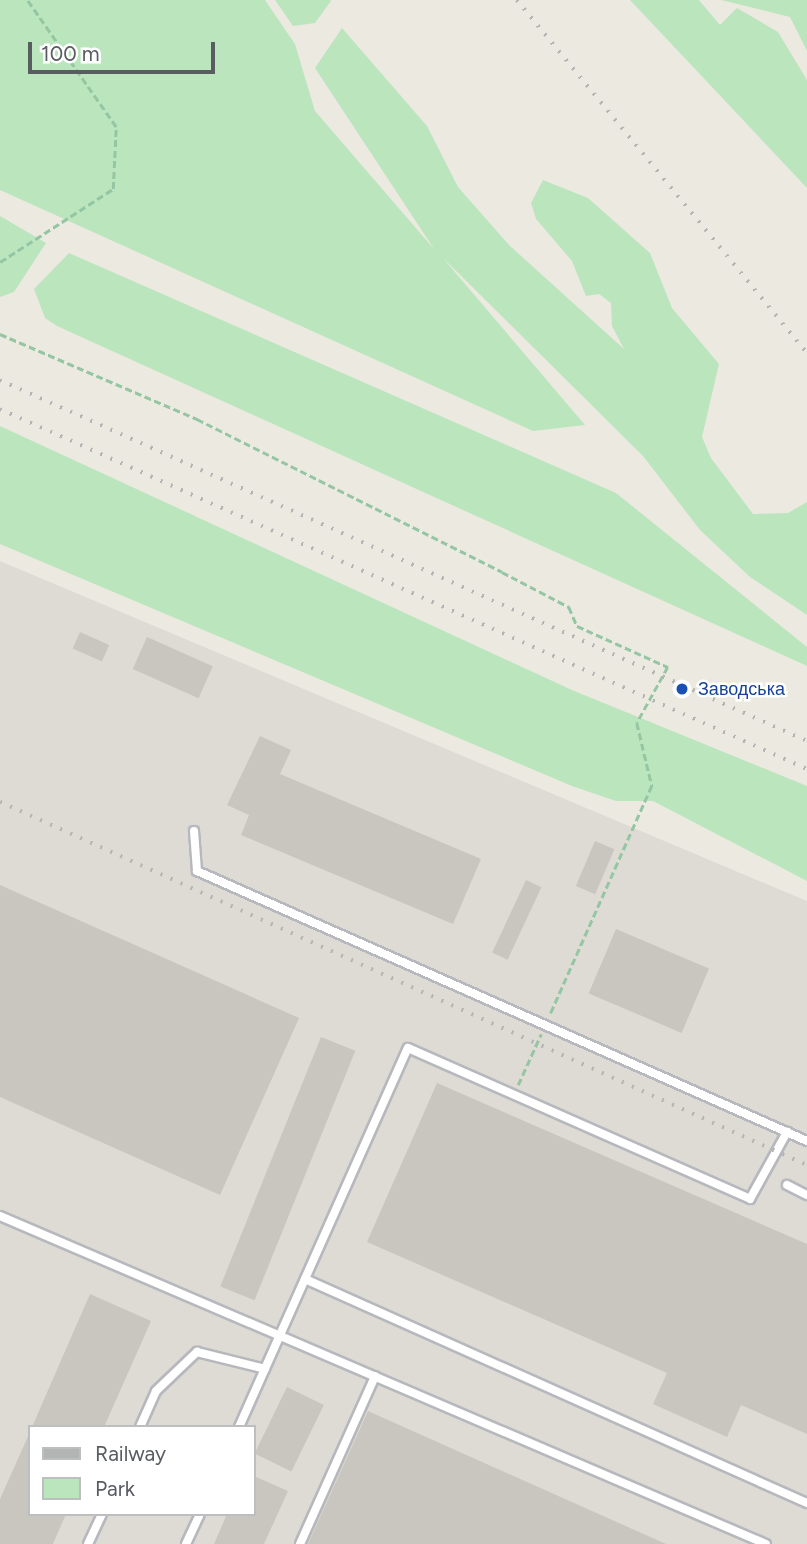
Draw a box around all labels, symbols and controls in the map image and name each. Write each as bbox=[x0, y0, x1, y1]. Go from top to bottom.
scale bar bbox=[32, 28, 219, 72]
text: 100 m bbox=[41, 41, 100, 66]
place label: Заводська bbox=[698, 678, 785, 700]
marker: Заводська bbox=[672, 679, 692, 699]
legend bbox=[28, 1425, 256, 1516]
text: Railway bbox=[95, 1441, 166, 1466]
text: Park bbox=[95, 1476, 135, 1501]

